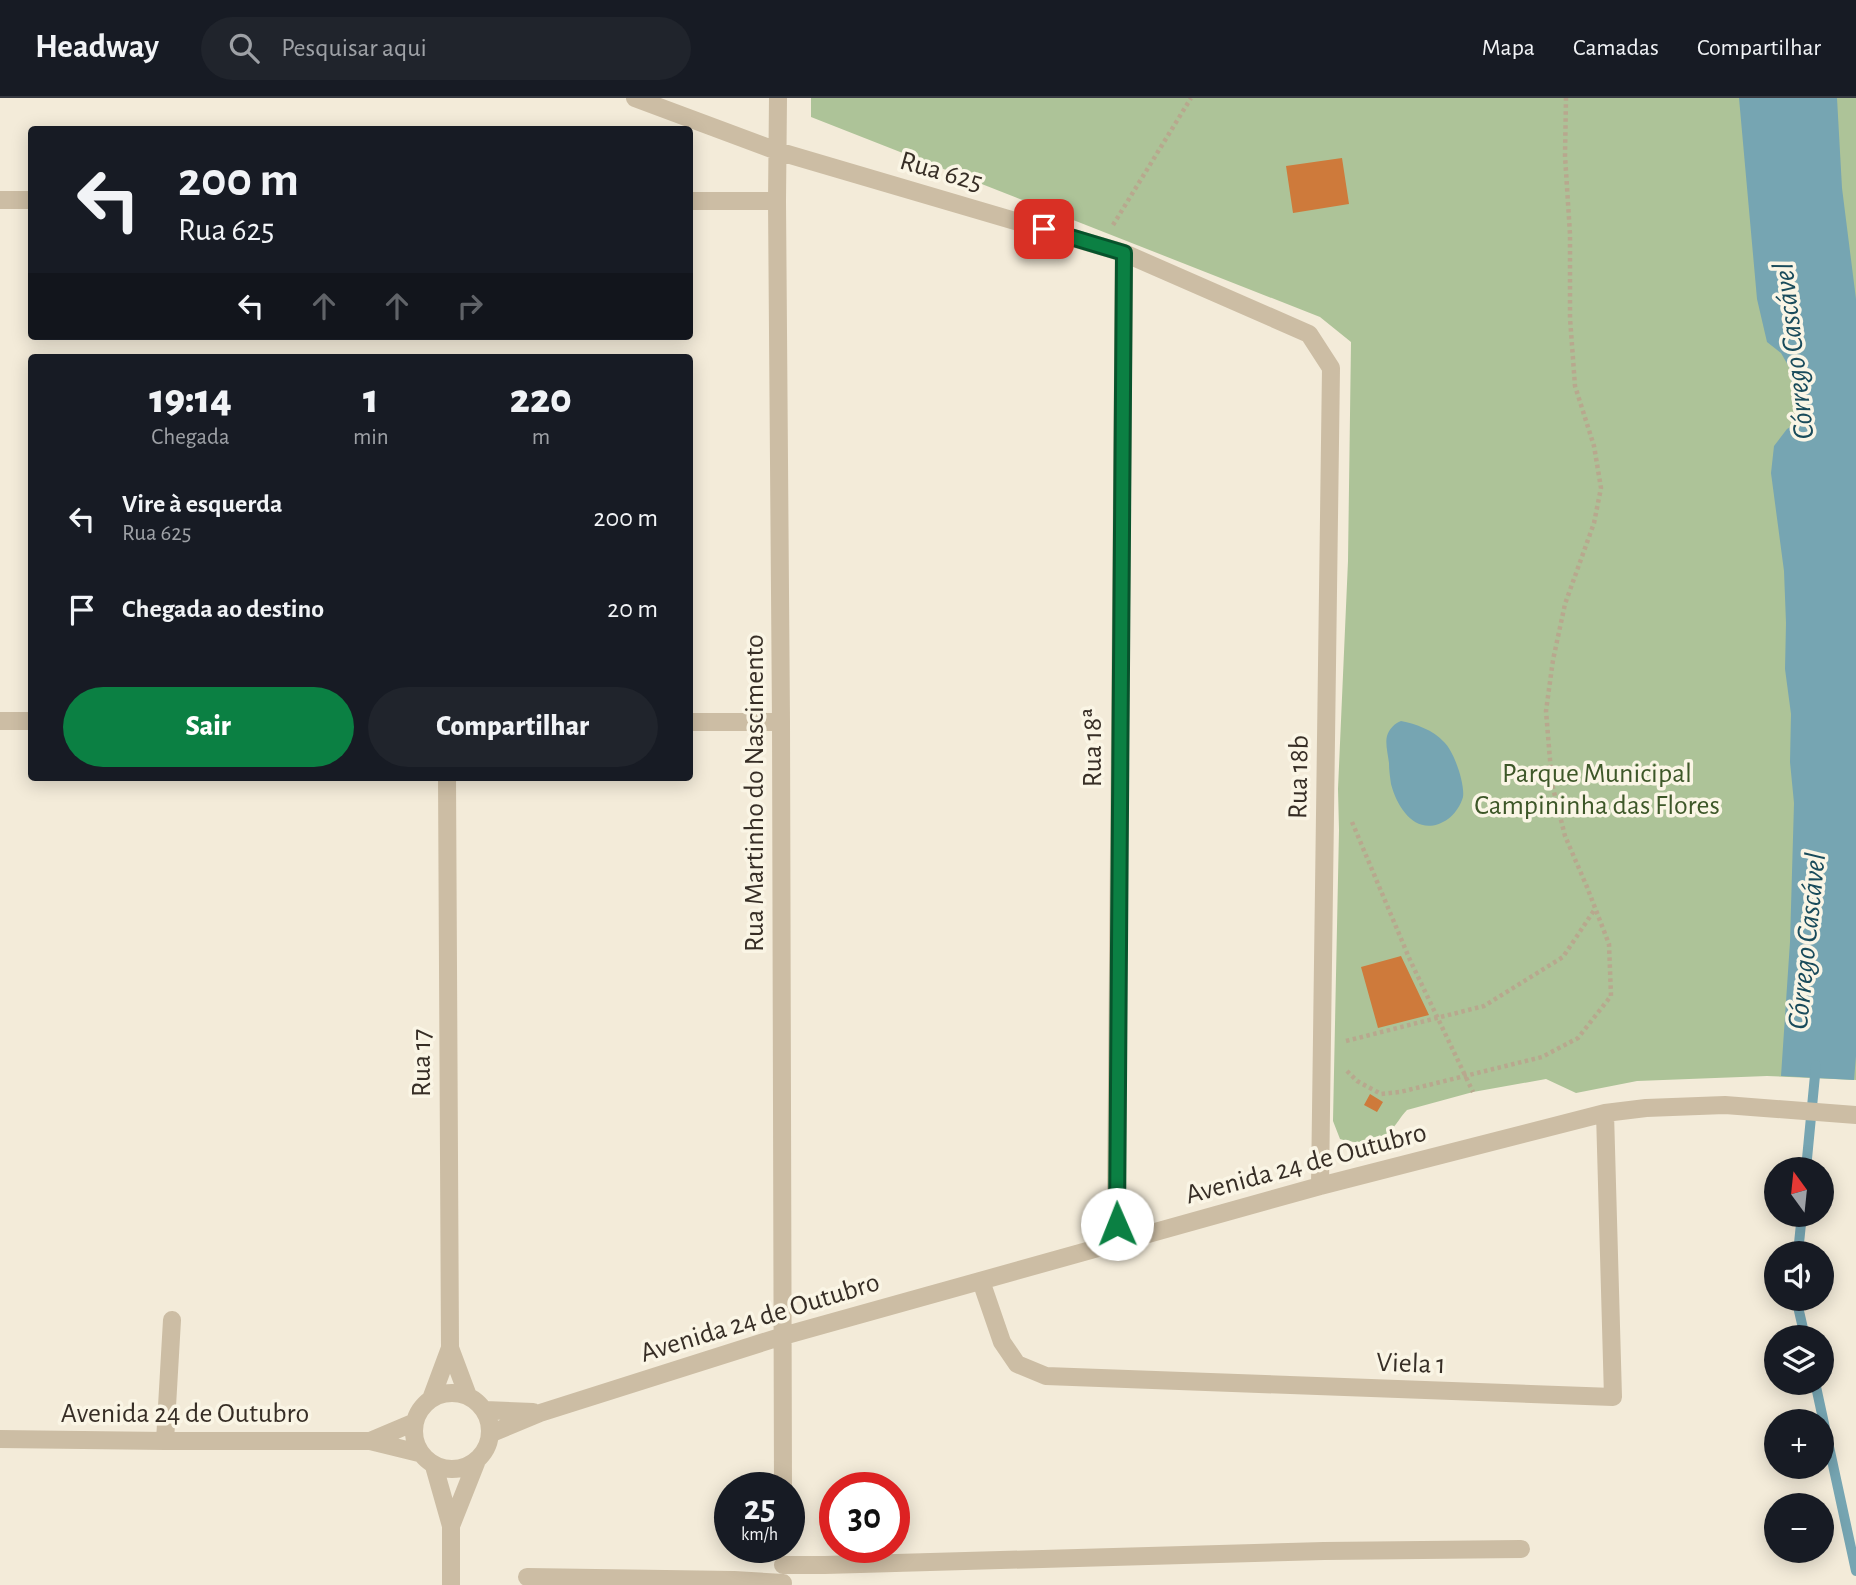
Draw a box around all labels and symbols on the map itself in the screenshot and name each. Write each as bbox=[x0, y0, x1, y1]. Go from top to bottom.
street label: Rua 625 bbox=[897, 147, 985, 197]
pin bbox=[1014, 199, 1074, 259]
water label: Córrego Cascável bbox=[1768, 261, 1820, 441]
street label: Rua Martinho do Nascimento bbox=[741, 634, 769, 952]
street label: Rua 18ª bbox=[1079, 709, 1107, 787]
street label: Rua 18b bbox=[1284, 735, 1314, 819]
park label: Parque Municipal Campininha das Flores bbox=[1474, 760, 1720, 820]
water label: Córrego Cascável bbox=[1783, 851, 1831, 1031]
street label: Rua 17 bbox=[408, 1029, 436, 1097]
street label: Avenida 24 de Outubro bbox=[1182, 1118, 1430, 1210]
north arrow bbox=[1764, 1157, 1834, 1227]
position arrow bbox=[1080, 1187, 1154, 1261]
street label: Avenida 24 de Outubro bbox=[637, 1268, 883, 1368]
street label: Viela 1 bbox=[1376, 1349, 1446, 1379]
street label: Avenida 24 de Outubro bbox=[61, 1400, 309, 1428]
speed limit sign: 30 bbox=[819, 1472, 910, 1563]

